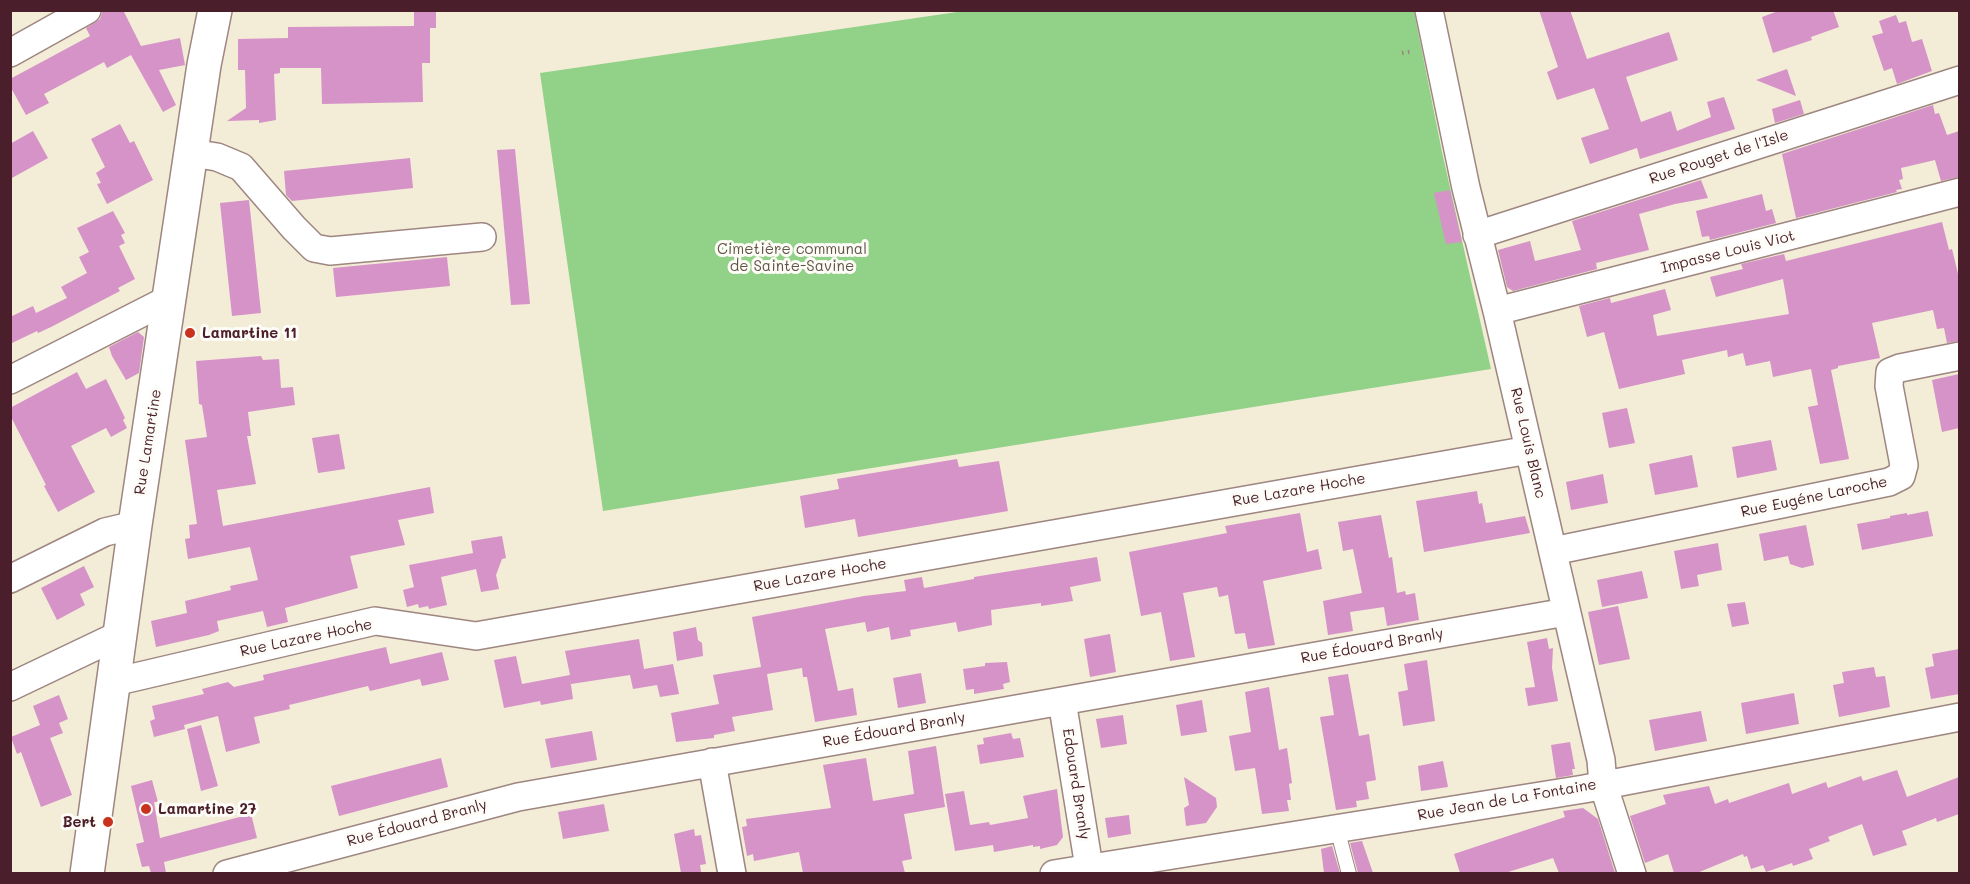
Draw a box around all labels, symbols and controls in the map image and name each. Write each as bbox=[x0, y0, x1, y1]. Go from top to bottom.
street label: Rue Rouget de l'Isle bbox=[1647, 126, 1791, 188]
street label: Impasse Louis Viot bbox=[1659, 227, 1797, 277]
park label: Cimetière communal de Sainte-Savine bbox=[717, 240, 867, 275]
place label: Lamartine 11 bbox=[202, 324, 297, 342]
marker: Lamartine 11 bbox=[183, 326, 197, 340]
street label: Rue Louis Blanc bbox=[1507, 386, 1549, 500]
street label: Rue Lamartine bbox=[131, 388, 165, 496]
street label: Rue Lazare Hoche bbox=[1231, 469, 1367, 511]
street label: Rue Eugéne Laroche bbox=[1739, 473, 1889, 521]
street label: Rue Lazare Hoche bbox=[752, 554, 888, 596]
street label: Rue Lazare Hoche bbox=[238, 615, 374, 661]
street label: Rue Édouard Branly bbox=[1299, 625, 1445, 667]
street label: Rue Édouard Branly bbox=[821, 709, 967, 751]
street label: Edouard Branly bbox=[1058, 727, 1094, 841]
street label: Rue Jean de La Fontaine bbox=[1416, 775, 1598, 825]
street label: Rue Édouard Branly bbox=[345, 796, 489, 850]
place label: Lamartine 27 bbox=[158, 800, 256, 818]
marker: Lamartine 27 bbox=[139, 802, 153, 816]
place label: Bert bbox=[62, 813, 96, 831]
marker: Bert bbox=[101, 815, 115, 829]

